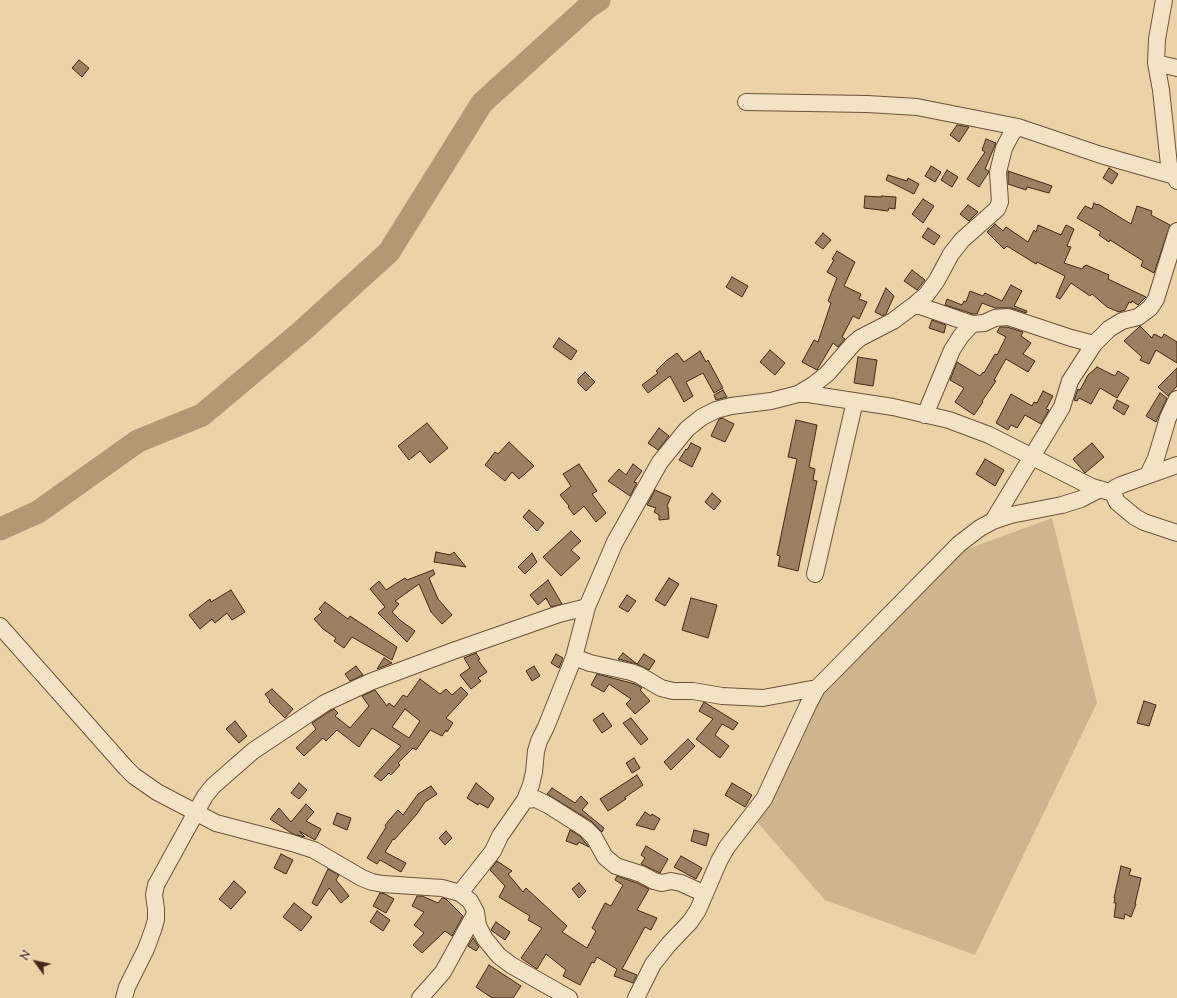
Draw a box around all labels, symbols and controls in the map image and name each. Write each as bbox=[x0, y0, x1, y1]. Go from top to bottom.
north arrow bbox=[16, 942, 56, 982]
text: N bbox=[17, 947, 35, 964]

